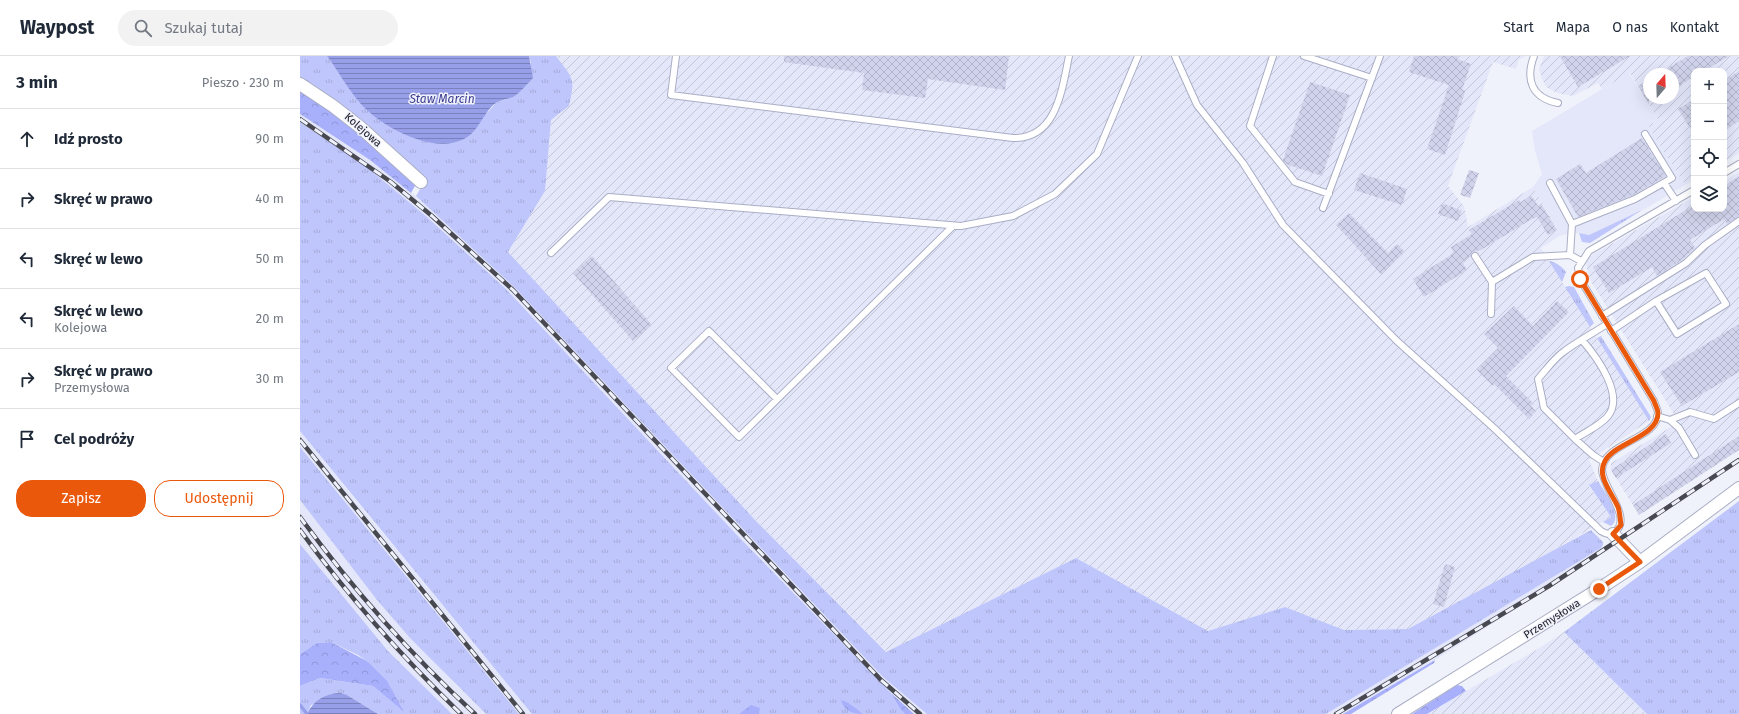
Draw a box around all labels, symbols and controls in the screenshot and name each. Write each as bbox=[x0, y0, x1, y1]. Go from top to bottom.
search box bbox=[118, 10, 398, 46]
text: Waypost bbox=[20, 16, 94, 39]
icon: search bbox=[132, 17, 154, 39]
text: Szukaj tutaj bbox=[164, 19, 243, 37]
text: Start bbox=[1503, 19, 1534, 36]
text: Mapa bbox=[1556, 19, 1590, 36]
text: O nas bbox=[1612, 19, 1648, 36]
text: Kontakt bbox=[1670, 19, 1719, 36]
north arrow bbox=[1643, 68, 1679, 104]
map controls bbox=[1691, 68, 1727, 212]
button: + bbox=[1691, 68, 1727, 104]
text: 3 min bbox=[16, 72, 58, 93]
text: Pieszo · 230 m bbox=[202, 75, 284, 90]
water label: Staw Marcin bbox=[408, 92, 475, 106]
button: − bbox=[1691, 104, 1727, 140]
street label: Kolejowa bbox=[342, 110, 384, 150]
icon: ahead bbox=[16, 128, 38, 150]
text: Idź prosto bbox=[54, 130, 123, 148]
text: 90 m bbox=[255, 131, 284, 146]
button: locate bbox=[1691, 140, 1727, 176]
button: layers bbox=[1691, 176, 1727, 212]
icon: right bbox=[16, 188, 38, 210]
text: Skręć w prawo bbox=[54, 190, 153, 208]
text: 40 m bbox=[255, 191, 284, 206]
icon: left bbox=[16, 248, 38, 270]
text: Skręć w lewo bbox=[54, 250, 143, 268]
text: 50 m bbox=[256, 251, 284, 266]
route start bbox=[1571, 270, 1589, 288]
text: Skręć w lewo bbox=[54, 302, 143, 320]
icon: left bbox=[16, 308, 38, 330]
text: 20 m bbox=[256, 311, 284, 326]
text: Kolejowa bbox=[54, 320, 107, 335]
text: Skręć w prawo bbox=[54, 362, 153, 380]
icon: right bbox=[16, 368, 38, 390]
text: 30 m bbox=[256, 371, 284, 386]
text: Przemysłowa bbox=[54, 380, 130, 395]
icon: arrive bbox=[16, 428, 38, 450]
text: Cel podróży bbox=[54, 430, 134, 448]
button: Zapisz bbox=[16, 480, 146, 517]
button: Udostępnij bbox=[154, 480, 284, 517]
route end bbox=[1590, 580, 1608, 598]
street label: Przemysłowa bbox=[1521, 596, 1583, 642]

